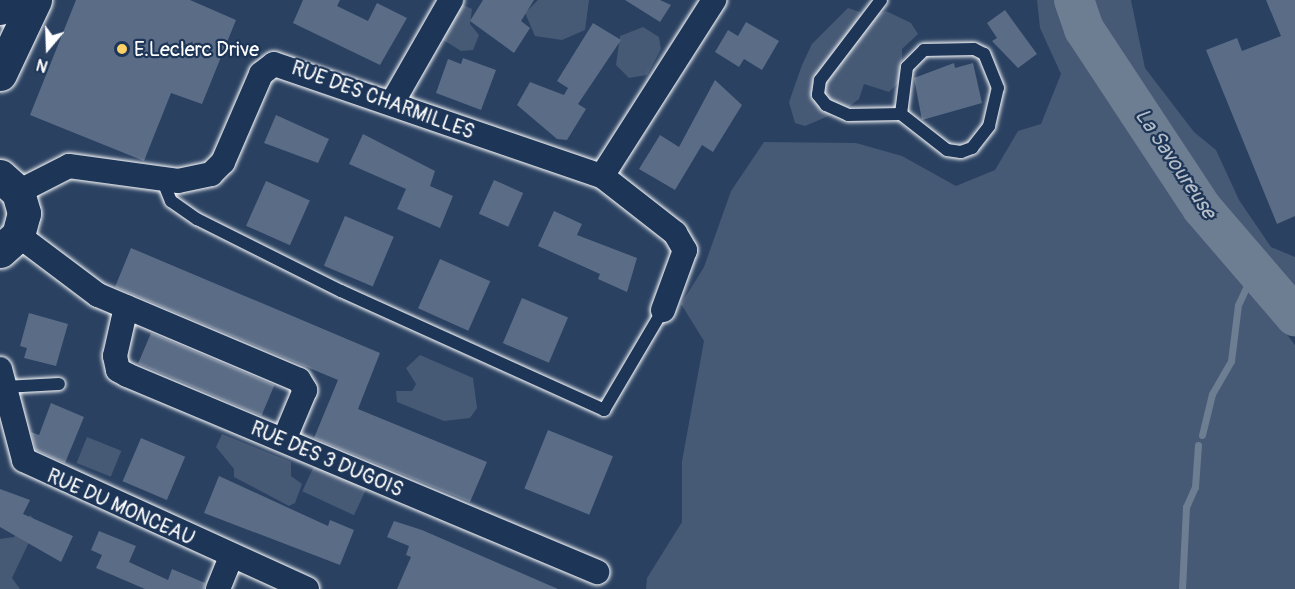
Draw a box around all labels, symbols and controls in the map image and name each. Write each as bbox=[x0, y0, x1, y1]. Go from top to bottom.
north arrow bbox=[18, 18, 78, 78]
place label: E.Leclerc Drive bbox=[134, 37, 259, 61]
marker: E.Leclerc Drive bbox=[115, 42, 129, 56]
text: N bbox=[34, 54, 51, 76]
street label: RUE DES CHARMILLES bbox=[288, 56, 478, 144]
water label: La Savoureuse bbox=[1129, 104, 1221, 224]
street label: RUE DES 3 DUGOIS bbox=[247, 416, 407, 502]
street label: RUE DU MONCEAU bbox=[43, 464, 199, 550]

